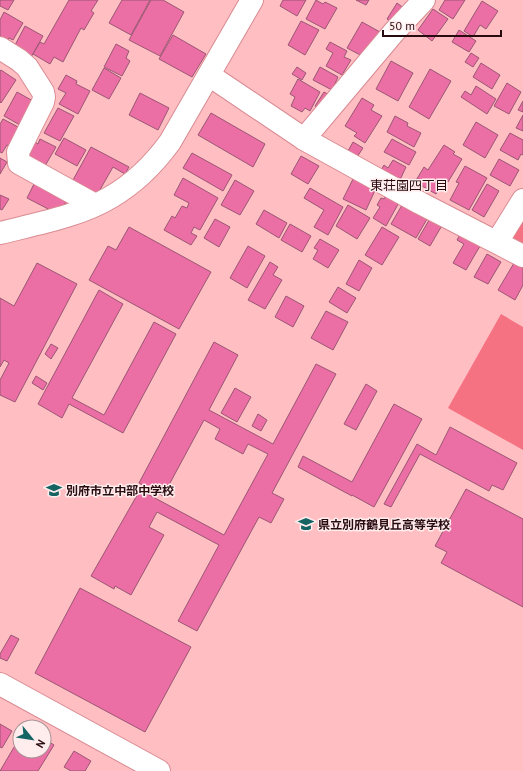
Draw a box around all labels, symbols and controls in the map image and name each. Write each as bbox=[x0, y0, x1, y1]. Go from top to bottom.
scale bar bbox=[383, 12, 501, 38]
text: 50 m bbox=[389, 18, 415, 33]
district label: 東荘園四丁目 bbox=[370, 177, 448, 194]
school or university icon: 別府市立中部中学校 bbox=[45, 481, 63, 499]
place label: 別府市立中部中学校 bbox=[66, 483, 174, 498]
school or university icon: 県立別府鶴見丘高等学校 bbox=[297, 515, 315, 533]
place label: 県立別府鶴見丘高等学校 bbox=[318, 517, 450, 532]
north arrow bbox=[12, 719, 52, 759]
text: N bbox=[33, 737, 49, 751]

